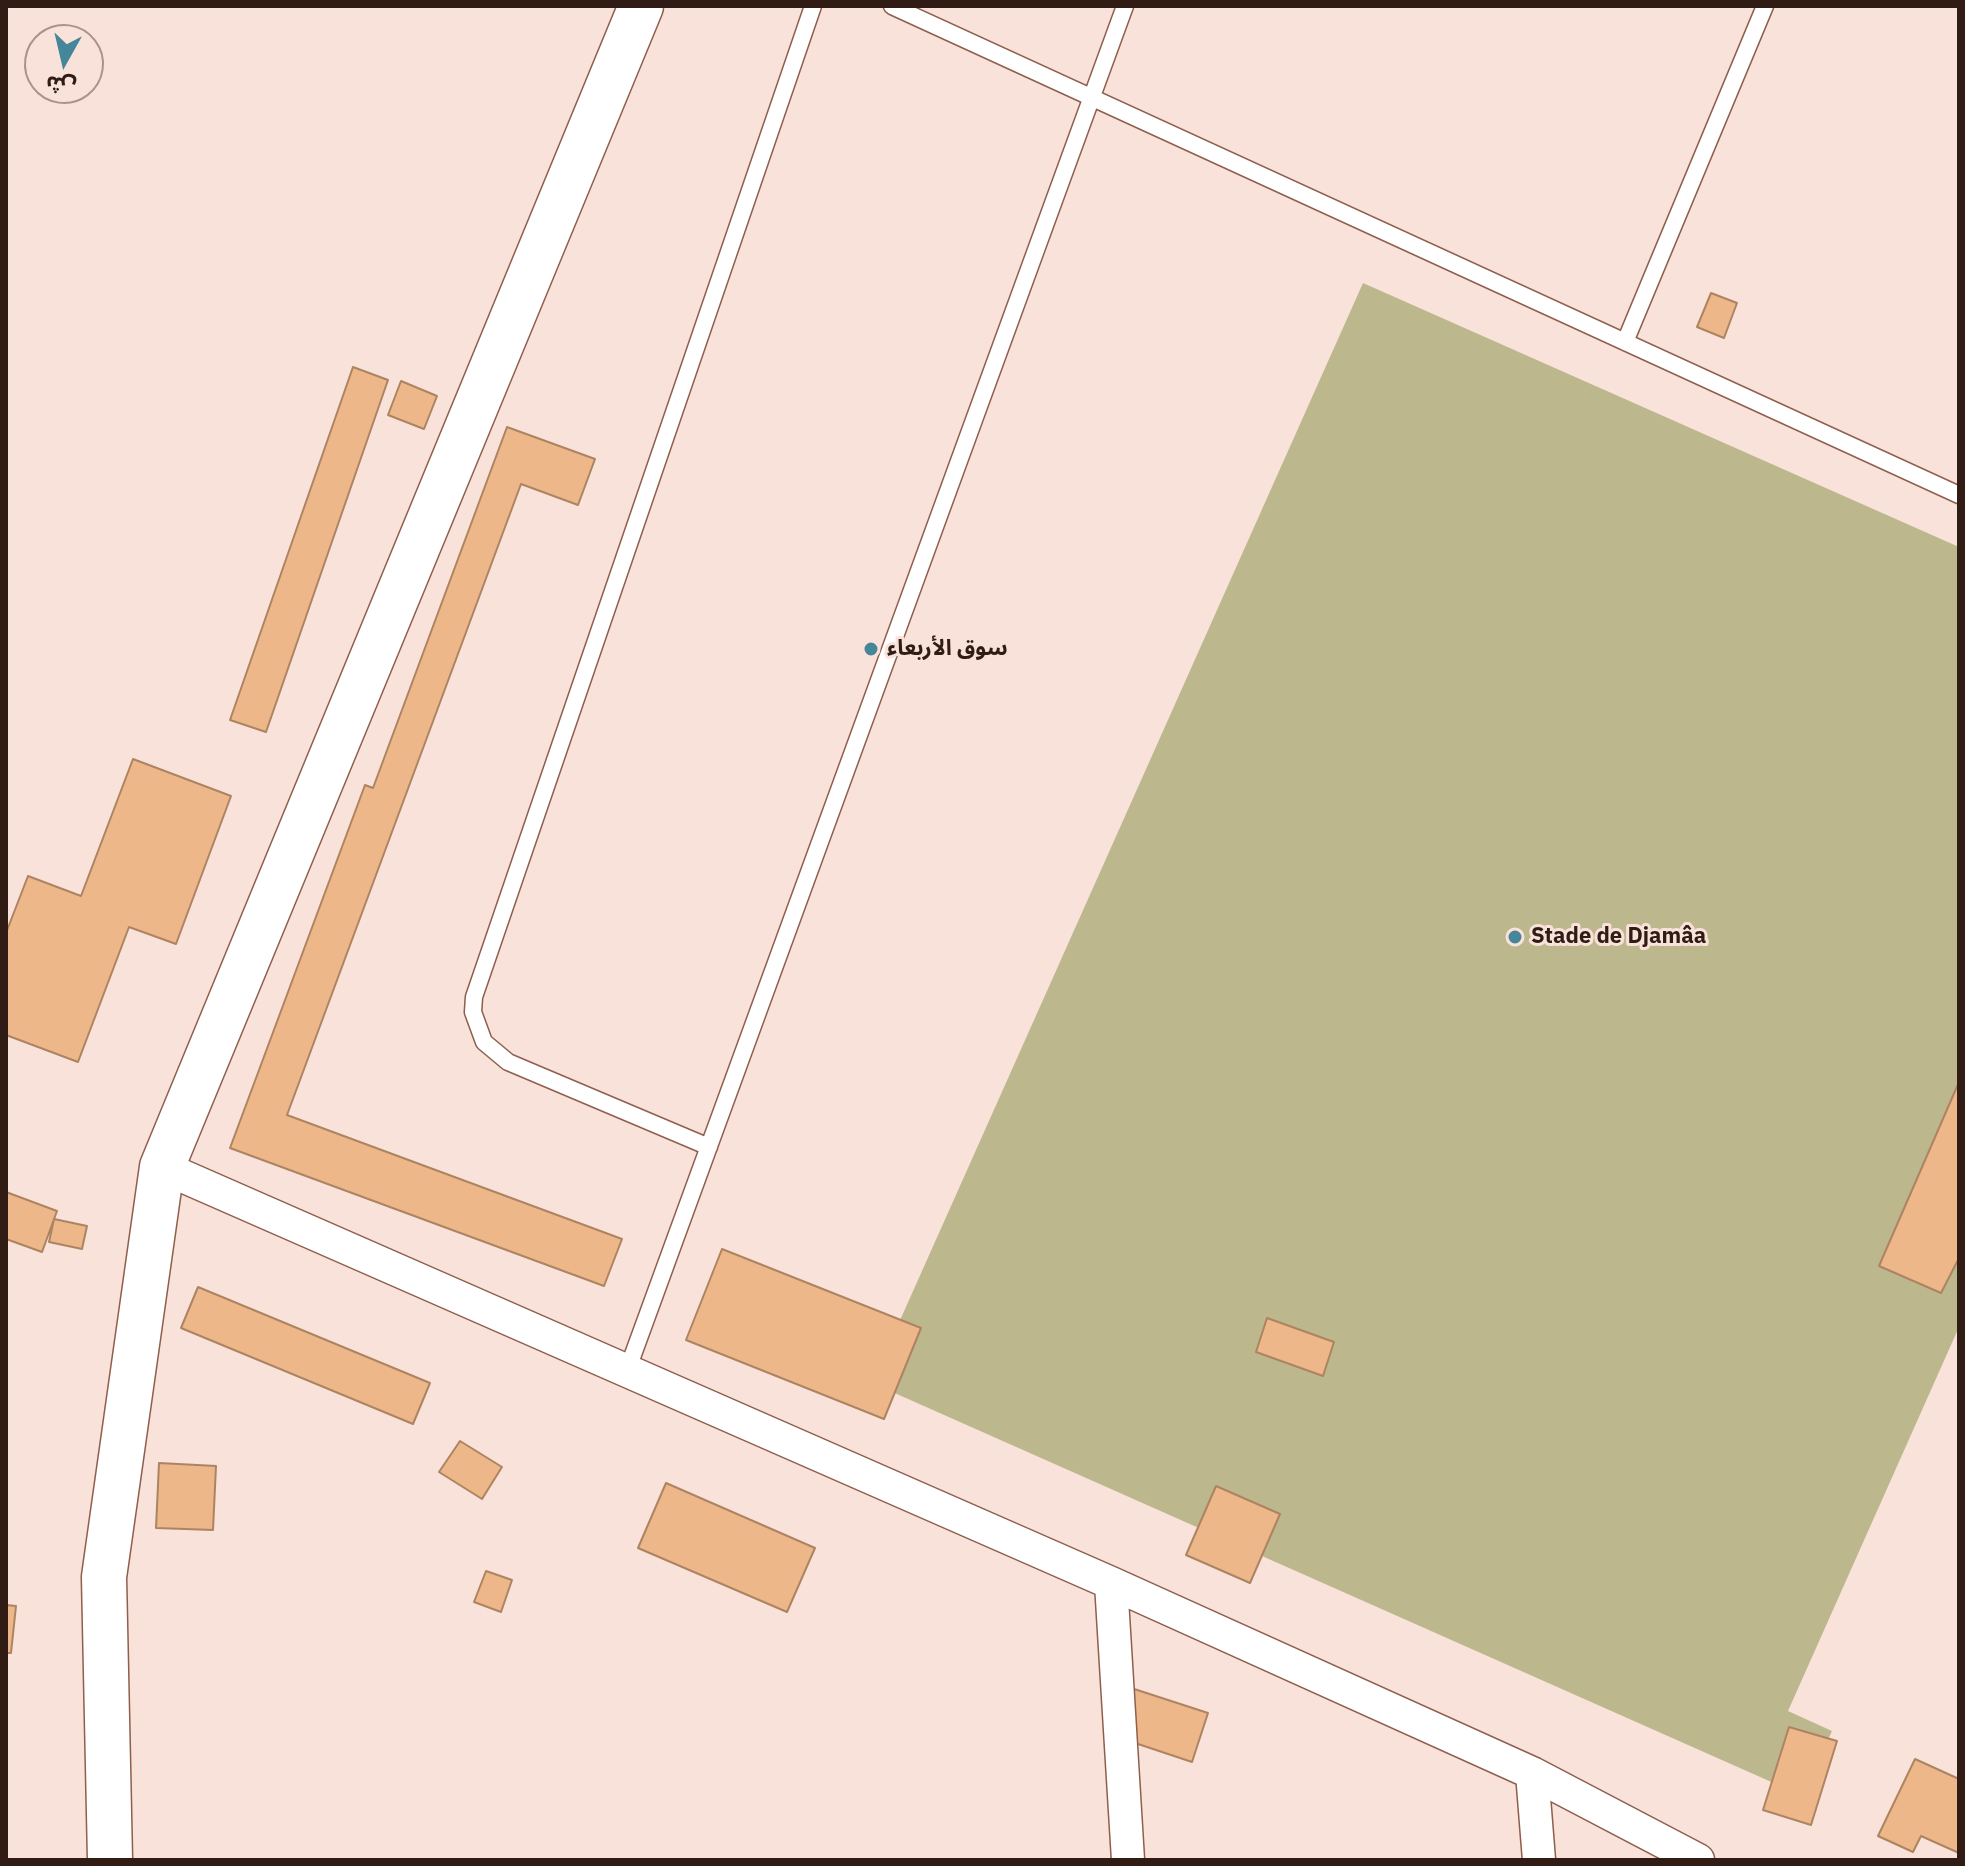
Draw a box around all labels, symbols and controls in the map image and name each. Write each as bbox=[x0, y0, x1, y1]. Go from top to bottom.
north arrow bbox=[24, 24, 104, 104]
text: ش bbox=[44, 70, 78, 103]
place label: سوق الأربعاء bbox=[887, 636, 1008, 662]
marker: سوق الأربعاء bbox=[862, 640, 880, 658]
place label: Stade de Djamâa bbox=[1531, 924, 1706, 950]
marker: Stade de Djamâa bbox=[1506, 928, 1524, 946]

